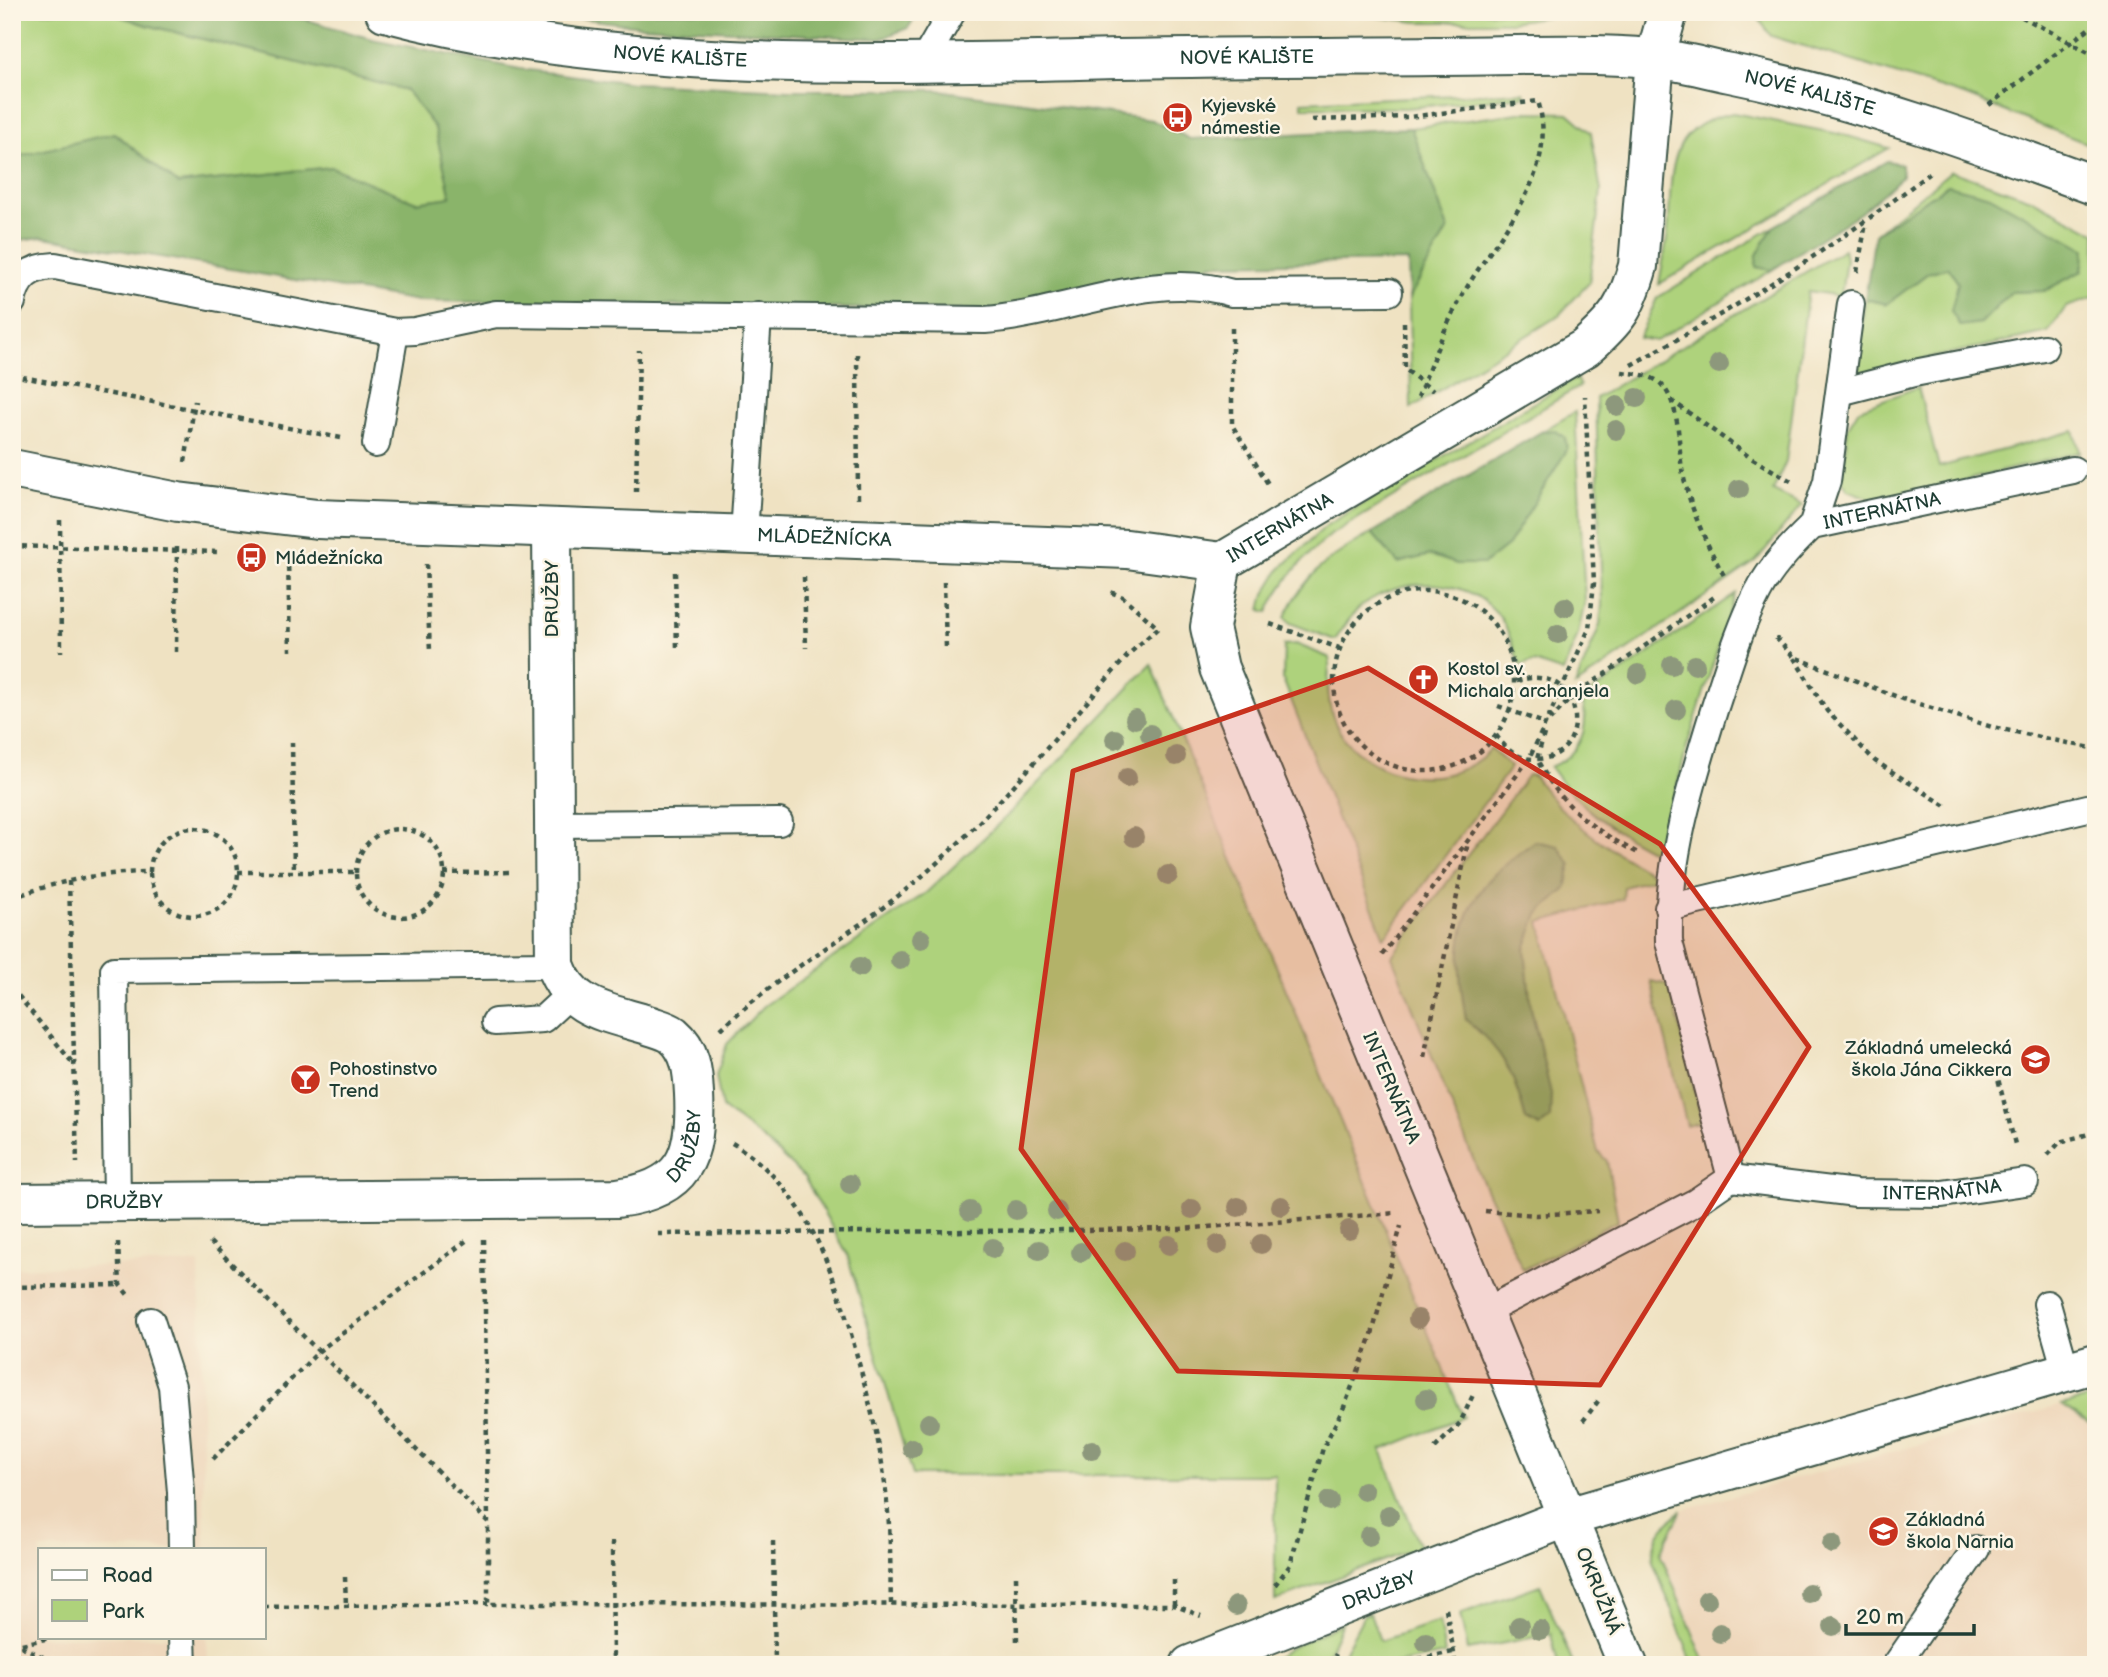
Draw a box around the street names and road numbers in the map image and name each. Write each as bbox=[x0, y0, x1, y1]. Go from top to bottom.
street label: NOVÉ KALIŠTE bbox=[612, 40, 748, 72]
street label: NOVÉ KALIŠTE bbox=[1180, 45, 1314, 70]
street label: NOVÉ KALIŠTE bbox=[1742, 65, 1878, 121]
street label: INTERNÁTNA bbox=[1223, 487, 1337, 568]
street label: INTERNÁTNA bbox=[1821, 487, 1943, 535]
street label: MLÁDEŽNÍCKA bbox=[757, 524, 892, 552]
street label: DRUŽBY bbox=[540, 560, 564, 638]
street label: INTERNÁTNA bbox=[1357, 1028, 1426, 1148]
street label: DRUŽBY bbox=[662, 1109, 706, 1188]
street label: INTERNÁTNA bbox=[1882, 1174, 2003, 1206]
street label: DRUŽBY bbox=[85, 1189, 164, 1214]
street label: OKRUŽNÁ bbox=[1570, 1544, 1627, 1638]
street label: DRUŽBY bbox=[1339, 1566, 1420, 1616]

